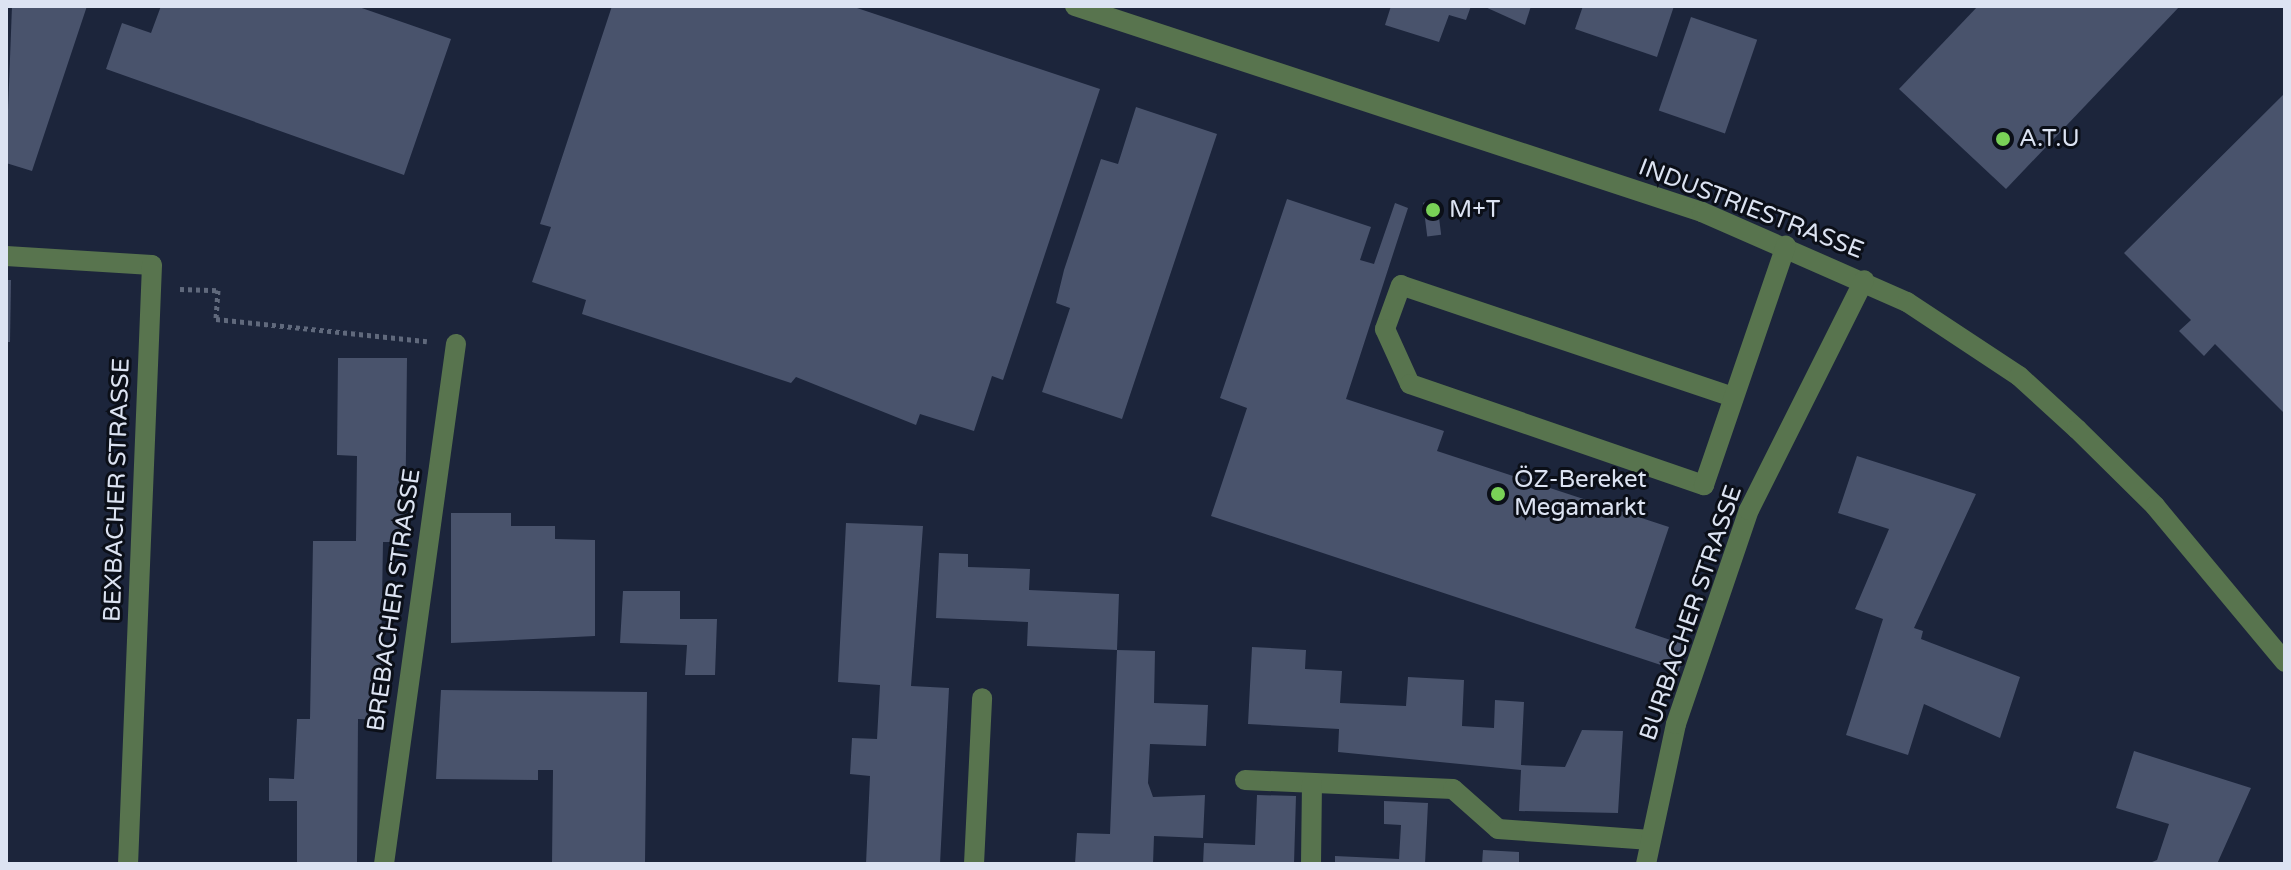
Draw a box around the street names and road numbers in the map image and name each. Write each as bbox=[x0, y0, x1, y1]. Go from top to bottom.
street label: INDUSTRIESTRASSE bbox=[1635, 153, 1867, 265]
street label: BEXBACHER STRASSE bbox=[98, 358, 136, 622]
street label: BREBACHER STRASSE bbox=[361, 467, 427, 733]
street label: BURBACHER STRASSE bbox=[1634, 482, 1748, 744]

